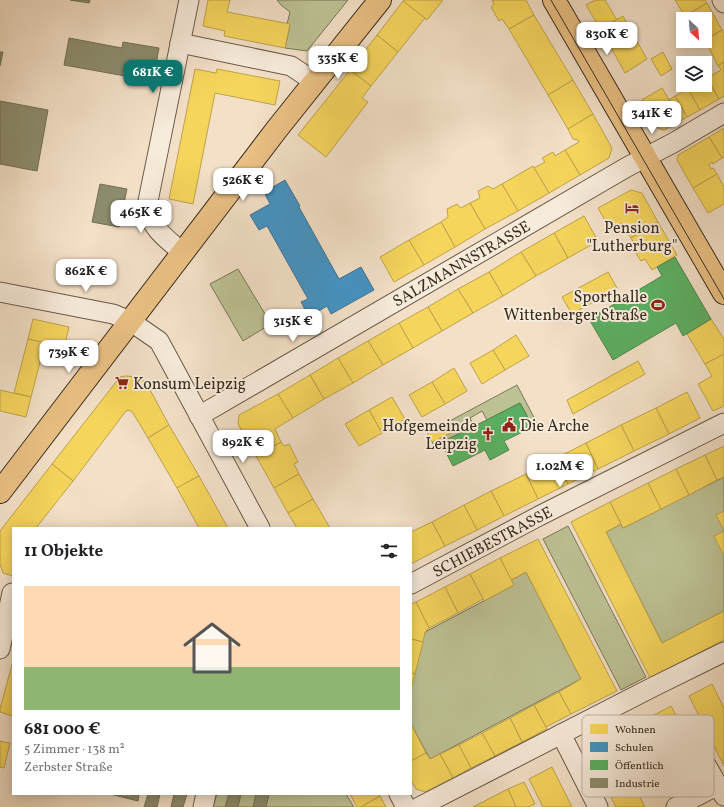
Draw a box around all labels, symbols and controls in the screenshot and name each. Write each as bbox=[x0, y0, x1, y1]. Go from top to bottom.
north arrow bbox=[676, 12, 712, 48]
map controls bbox=[676, 12, 712, 92]
pin: 830K € bbox=[574, 22, 640, 56]
text: 830K € bbox=[585, 26, 629, 44]
pin: 335K € bbox=[305, 46, 371, 80]
text: 335K € bbox=[317, 50, 359, 68]
button: layers bbox=[676, 56, 712, 92]
pin: 681K € bbox=[120, 60, 186, 94]
text: 681K € bbox=[132, 64, 174, 82]
pin: 341K € bbox=[619, 101, 685, 135]
text: 341K € bbox=[631, 105, 673, 123]
pin: 526K € bbox=[210, 168, 276, 202]
text: 526K € bbox=[222, 172, 264, 190]
pin: 465K € bbox=[108, 200, 174, 234]
hotel icon: Pension "Lutherburg" bbox=[624, 200, 640, 216]
text: 465K € bbox=[120, 204, 162, 222]
street label: SALZMANNSTRASSE bbox=[389, 216, 535, 313]
place label: Pension "Lutherburg" bbox=[587, 218, 677, 258]
pin: 862K € bbox=[53, 259, 119, 293]
text: 862K € bbox=[65, 263, 107, 281]
place label: Sporthalle Wittenberger Straße bbox=[504, 287, 647, 327]
sports icon: Sporthalle Wittenberger Straße bbox=[650, 297, 666, 313]
pin: 315K € bbox=[260, 309, 326, 343]
text: 315K € bbox=[273, 313, 313, 331]
pin: 739K € bbox=[36, 340, 102, 374]
text: 739K € bbox=[48, 344, 90, 362]
place label: Konsum Leipzig bbox=[133, 374, 246, 396]
supermarket icon: Konsum Leipzig bbox=[114, 375, 130, 391]
place label: Hofgemeinde Leipzig bbox=[382, 416, 477, 456]
place label: Die Arche bbox=[520, 416, 589, 438]
public building icon: Die Arche bbox=[501, 417, 517, 433]
church icon: Hofgemeinde Leipzig bbox=[480, 426, 496, 442]
pin: 892K € bbox=[210, 430, 276, 464]
text: 892K € bbox=[222, 434, 264, 452]
pin: 1.02M € bbox=[523, 454, 597, 488]
text: 1.02M € bbox=[536, 458, 584, 476]
street label: SCHIEBESTRASSE bbox=[429, 502, 557, 584]
text: 11 Objekte bbox=[24, 540, 103, 563]
icon: filters bbox=[378, 540, 400, 562]
icon: home bbox=[176, 612, 248, 684]
legend bbox=[582, 715, 714, 797]
text: 681 000 € bbox=[24, 718, 101, 741]
text: Wohnen bbox=[615, 723, 656, 738]
text: 5 Zimmer · 138 m² bbox=[24, 741, 125, 759]
text: Schulen bbox=[615, 741, 654, 756]
text: Zerbster Straße bbox=[24, 759, 113, 777]
text: Öffentlich bbox=[615, 759, 664, 774]
text: Industrie bbox=[615, 777, 660, 792]

